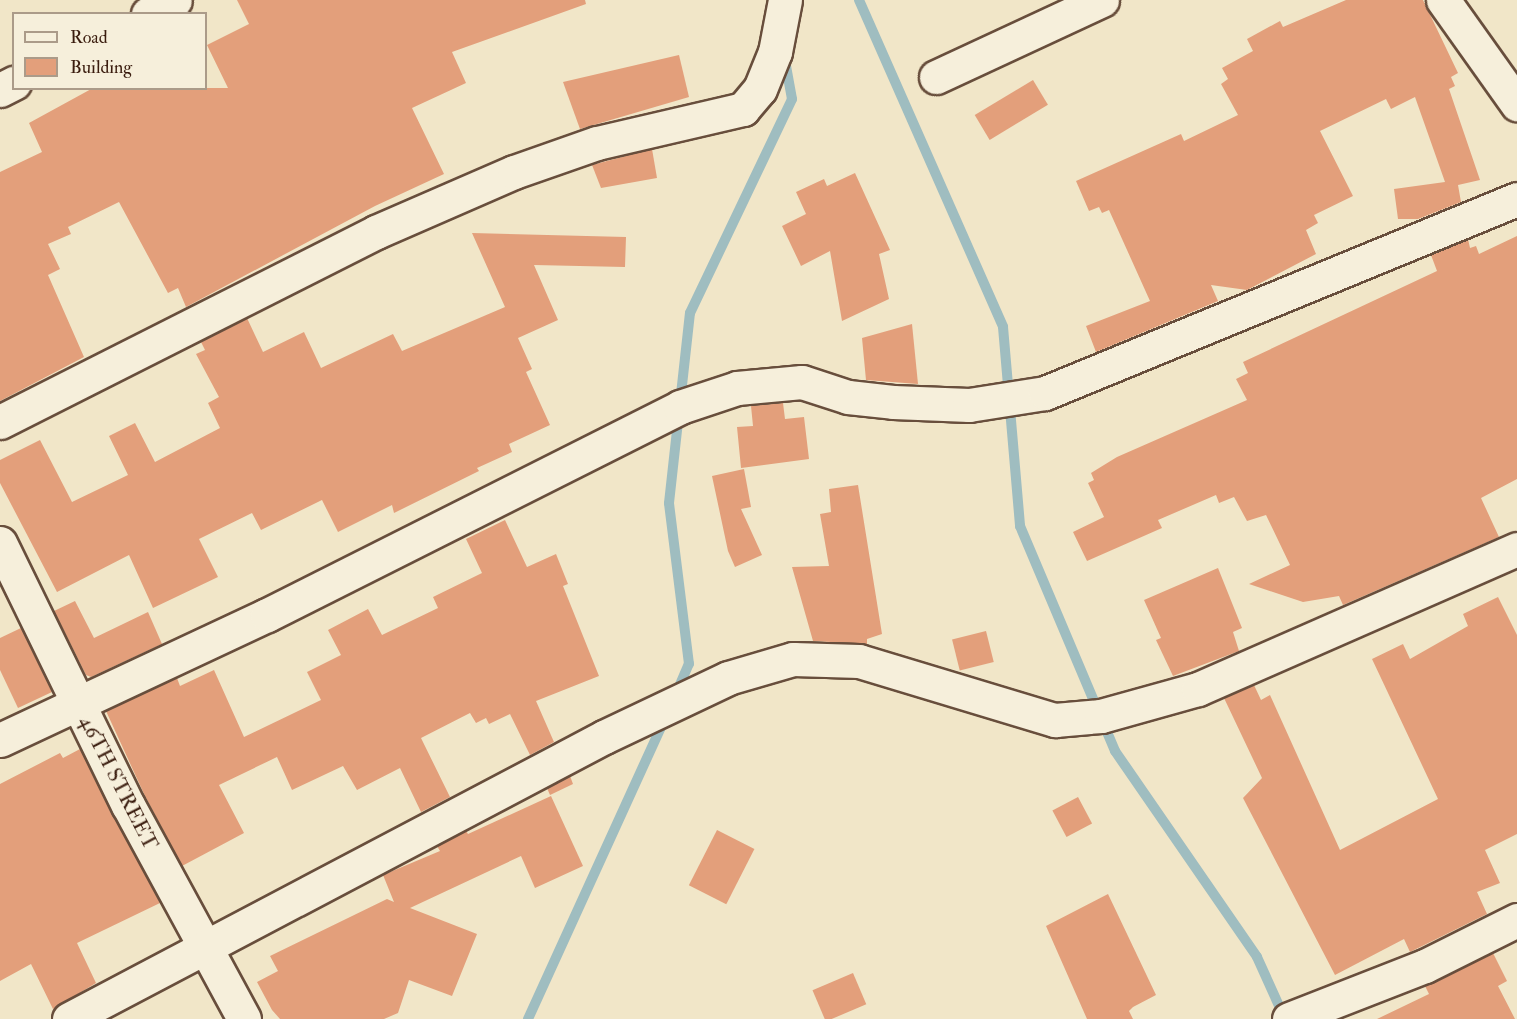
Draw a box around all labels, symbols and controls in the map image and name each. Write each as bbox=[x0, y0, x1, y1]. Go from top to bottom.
legend bbox=[12, 12, 207, 90]
text: Road bbox=[70, 26, 108, 49]
text: Building bbox=[70, 56, 132, 79]
street label: 46TH STREET bbox=[73, 712, 163, 854]

